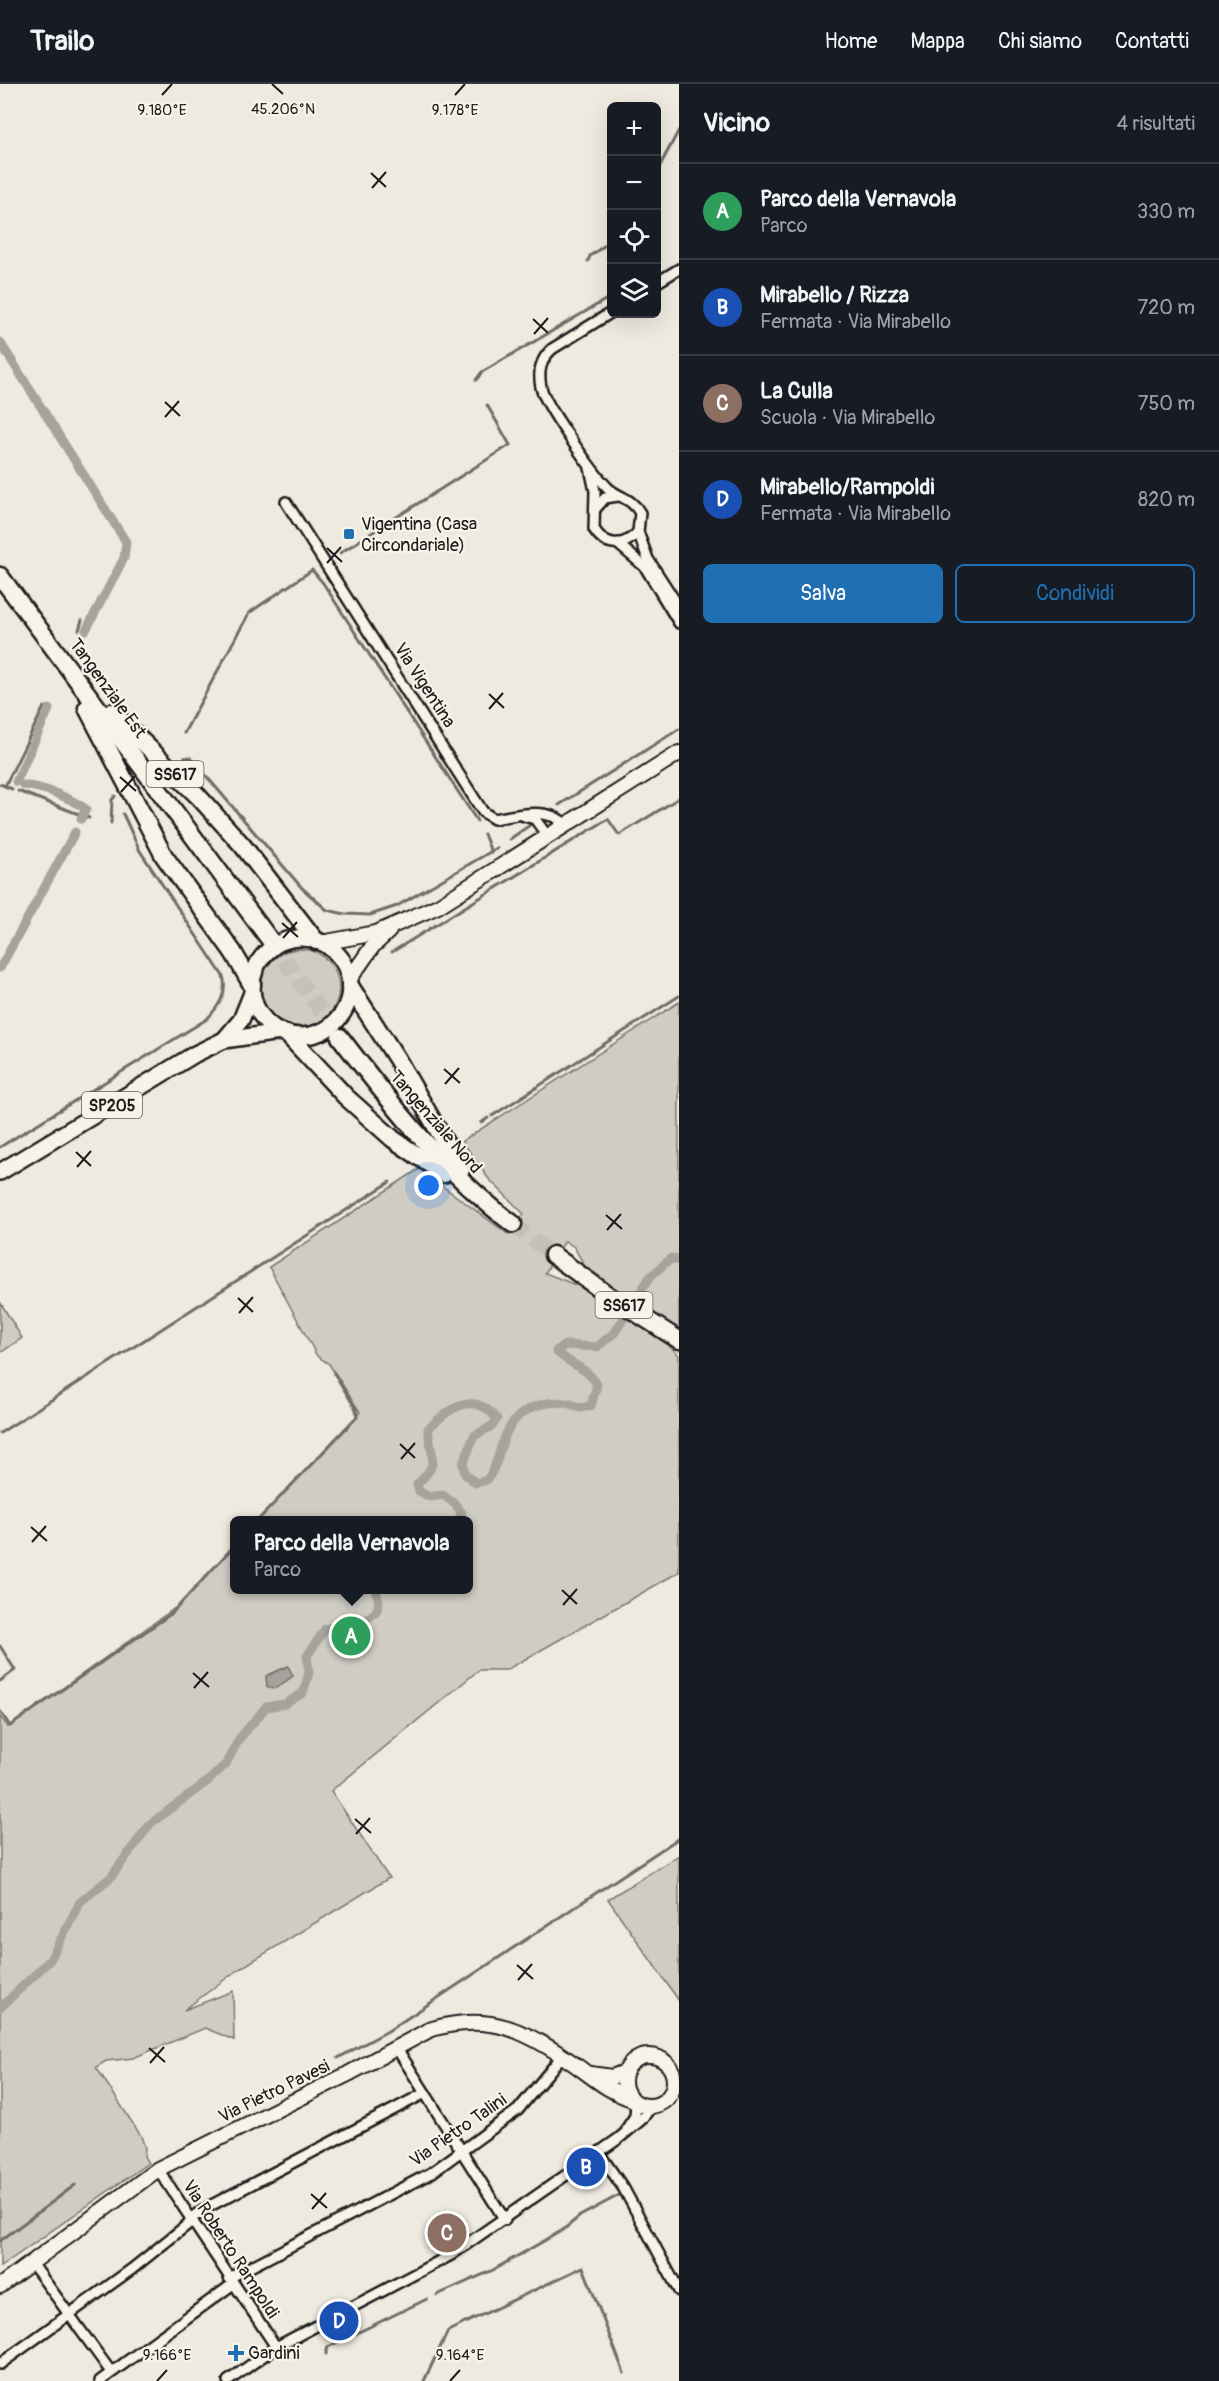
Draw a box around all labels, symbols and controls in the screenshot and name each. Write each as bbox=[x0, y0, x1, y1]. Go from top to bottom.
text: Trailo bbox=[30, 24, 94, 59]
text: Home bbox=[824, 28, 877, 55]
text: Mappa bbox=[910, 28, 965, 55]
text: Chi siamo bbox=[998, 28, 1082, 55]
text: Contatti bbox=[1115, 28, 1189, 55]
text: 45.206°N bbox=[251, 100, 315, 119]
text: 9.180°E bbox=[137, 101, 187, 120]
text: 9.178°E bbox=[432, 101, 479, 120]
map controls bbox=[607, 102, 661, 318]
button: + bbox=[607, 102, 661, 156]
text: Vicino bbox=[703, 107, 770, 139]
text: 4 risultati bbox=[1117, 111, 1195, 136]
button: − bbox=[607, 156, 661, 210]
text: Parco della Vernavola bbox=[760, 185, 956, 213]
text: A bbox=[716, 199, 729, 224]
text: 330 m bbox=[1137, 199, 1195, 224]
button: locate bbox=[607, 210, 661, 264]
text: Parco bbox=[760, 213, 808, 238]
button: layers bbox=[607, 264, 661, 318]
text: Mirabello / Rizza bbox=[760, 281, 909, 309]
text: B bbox=[717, 295, 728, 320]
text: 720 m bbox=[1137, 295, 1195, 320]
text: Fermata · Via Mirabello bbox=[760, 309, 951, 334]
text: La Culla bbox=[760, 377, 833, 405]
text: C bbox=[716, 391, 729, 416]
text: 750 m bbox=[1138, 391, 1195, 416]
text: Scuola · Via Mirabello bbox=[760, 405, 935, 430]
text: Mirabello/Rampoldi bbox=[760, 473, 934, 501]
text: D bbox=[716, 487, 729, 512]
text: 820 m bbox=[1138, 487, 1195, 512]
text: Fermata · Via Mirabello bbox=[760, 501, 951, 526]
place label: Vigentina (Casa Circondariale) bbox=[361, 513, 477, 557]
marker: Vigentina (Casa Circondariale) bbox=[342, 527, 356, 541]
button: Salva bbox=[703, 564, 943, 623]
button: Condividi bbox=[955, 564, 1195, 623]
street label: Tangenziale Est bbox=[64, 634, 152, 743]
street label: Via Vigentina bbox=[389, 638, 461, 732]
road number: SS617 bbox=[146, 761, 204, 787]
street label: Tangenziale Nord bbox=[384, 1066, 487, 1179]
road number: SP205 bbox=[82, 1092, 142, 1118]
your location bbox=[414, 1171, 443, 1200]
road number: SS617 bbox=[596, 1292, 652, 1318]
popup bbox=[230, 1516, 473, 1594]
text: Parco della Vernavola bbox=[253, 1529, 450, 1557]
text: Parco bbox=[253, 1557, 301, 1582]
pin: A bbox=[332, 1614, 370, 1658]
street label: Via Pietro Pavesi bbox=[215, 2055, 334, 2128]
street label: Via Pietro Talini bbox=[405, 2089, 511, 2172]
pin: B bbox=[566, 2144, 606, 2190]
street label: Via Roberto Rampoldi bbox=[177, 2176, 284, 2323]
pin: C bbox=[428, 2210, 466, 2256]
pin: D bbox=[320, 2298, 358, 2344]
place label: Gardini bbox=[248, 2342, 300, 2365]
text: 9.166°E bbox=[143, 2346, 192, 2365]
marker: Gardini bbox=[229, 2346, 243, 2360]
text: 9.164°E bbox=[436, 2346, 485, 2365]

